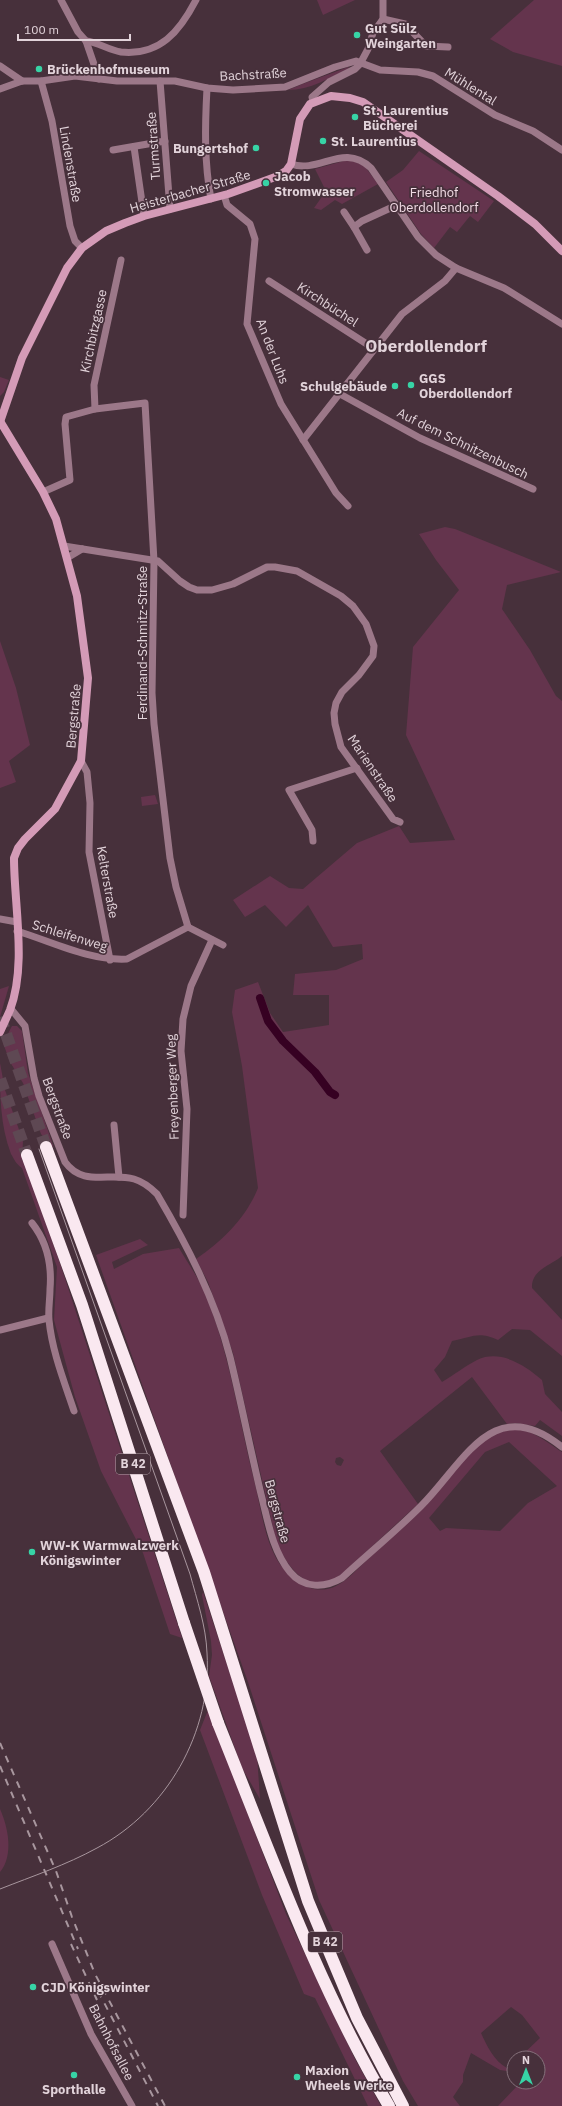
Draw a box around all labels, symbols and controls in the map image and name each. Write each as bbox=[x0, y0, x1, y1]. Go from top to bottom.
scale bar bbox=[18, 16, 130, 42]
place label: Gut Sülz Weingarten bbox=[365, 20, 436, 52]
text: 100 m bbox=[24, 22, 59, 37]
marker: Gut Sülz Weingarten bbox=[352, 30, 362, 40]
place label: Brückenhofmuseum bbox=[47, 61, 170, 78]
marker: Brückenhofmuseum bbox=[34, 64, 44, 74]
street label: Bachstraße bbox=[219, 64, 287, 85]
street label: Mühlental bbox=[441, 64, 500, 109]
place label: St. Laurentius Bücherei bbox=[363, 102, 449, 134]
street label: Turmstraße bbox=[143, 111, 164, 181]
marker: St. Laurentius Bücherei bbox=[350, 112, 360, 122]
street label: Lindenstraße bbox=[55, 125, 86, 204]
place label: St. Laurentius bbox=[331, 133, 417, 150]
marker: St. Laurentius bbox=[318, 136, 328, 146]
place label: Bungertshof bbox=[173, 140, 248, 157]
marker: Bungertshof bbox=[251, 143, 261, 153]
street label: Heisterbacher Straße bbox=[128, 166, 252, 217]
place label: Jacob Stromwasser bbox=[274, 168, 355, 200]
marker: Jacob Stromwasser bbox=[261, 178, 271, 188]
park label: Friedhof Oberdollendorf bbox=[390, 184, 478, 216]
street label: Kirchbüchel bbox=[294, 278, 362, 331]
street label: Kirchbitzgasse bbox=[76, 288, 111, 374]
street label: An der Luhs bbox=[252, 316, 293, 386]
district label: Oberdollendorf bbox=[365, 335, 487, 357]
place label: GGS Oberdollendorf bbox=[419, 370, 512, 402]
place label: Schulgebäude bbox=[300, 378, 387, 395]
marker: GGS Oberdollendorf bbox=[406, 380, 416, 390]
marker: Schulgebäude bbox=[390, 381, 400, 391]
street label: Auf dem Schnitzenbusch bbox=[394, 404, 531, 483]
street label: Ferdinand-Schmitz-Straße bbox=[134, 566, 151, 720]
street label: Bergstraße bbox=[62, 683, 85, 749]
street label: Marienstraße bbox=[344, 731, 401, 805]
street label: Kelterstraße bbox=[93, 845, 122, 919]
street label: Schleifenweg bbox=[30, 916, 110, 955]
street label: Freyenberger Weg bbox=[162, 1034, 183, 1140]
street label: Bergstraße bbox=[38, 1075, 77, 1142]
road number: B 42 bbox=[116, 1454, 150, 1474]
street label: Bergstraße bbox=[261, 1478, 294, 1545]
place label: WW-K Warmwalzwerk Königswinter bbox=[40, 1537, 179, 1569]
marker: WW-K Warmwalzwerk Königswinter bbox=[27, 1547, 37, 1557]
road number: B 42 bbox=[308, 1932, 342, 1952]
place label: CJD Königswinter bbox=[41, 1979, 150, 1996]
marker: CJD Königswinter bbox=[28, 1982, 38, 1992]
street label: Bahnhofsallee bbox=[85, 2001, 138, 2083]
north arrow bbox=[506, 2050, 546, 2090]
text: N bbox=[522, 2053, 530, 2067]
place label: Maxion Wheels Werke bbox=[305, 2062, 393, 2094]
marker: Sporthalle bbox=[69, 2070, 79, 2080]
marker: Maxion Wheels Werke bbox=[292, 2072, 302, 2082]
place label: Sporthalle bbox=[42, 2081, 106, 2098]

